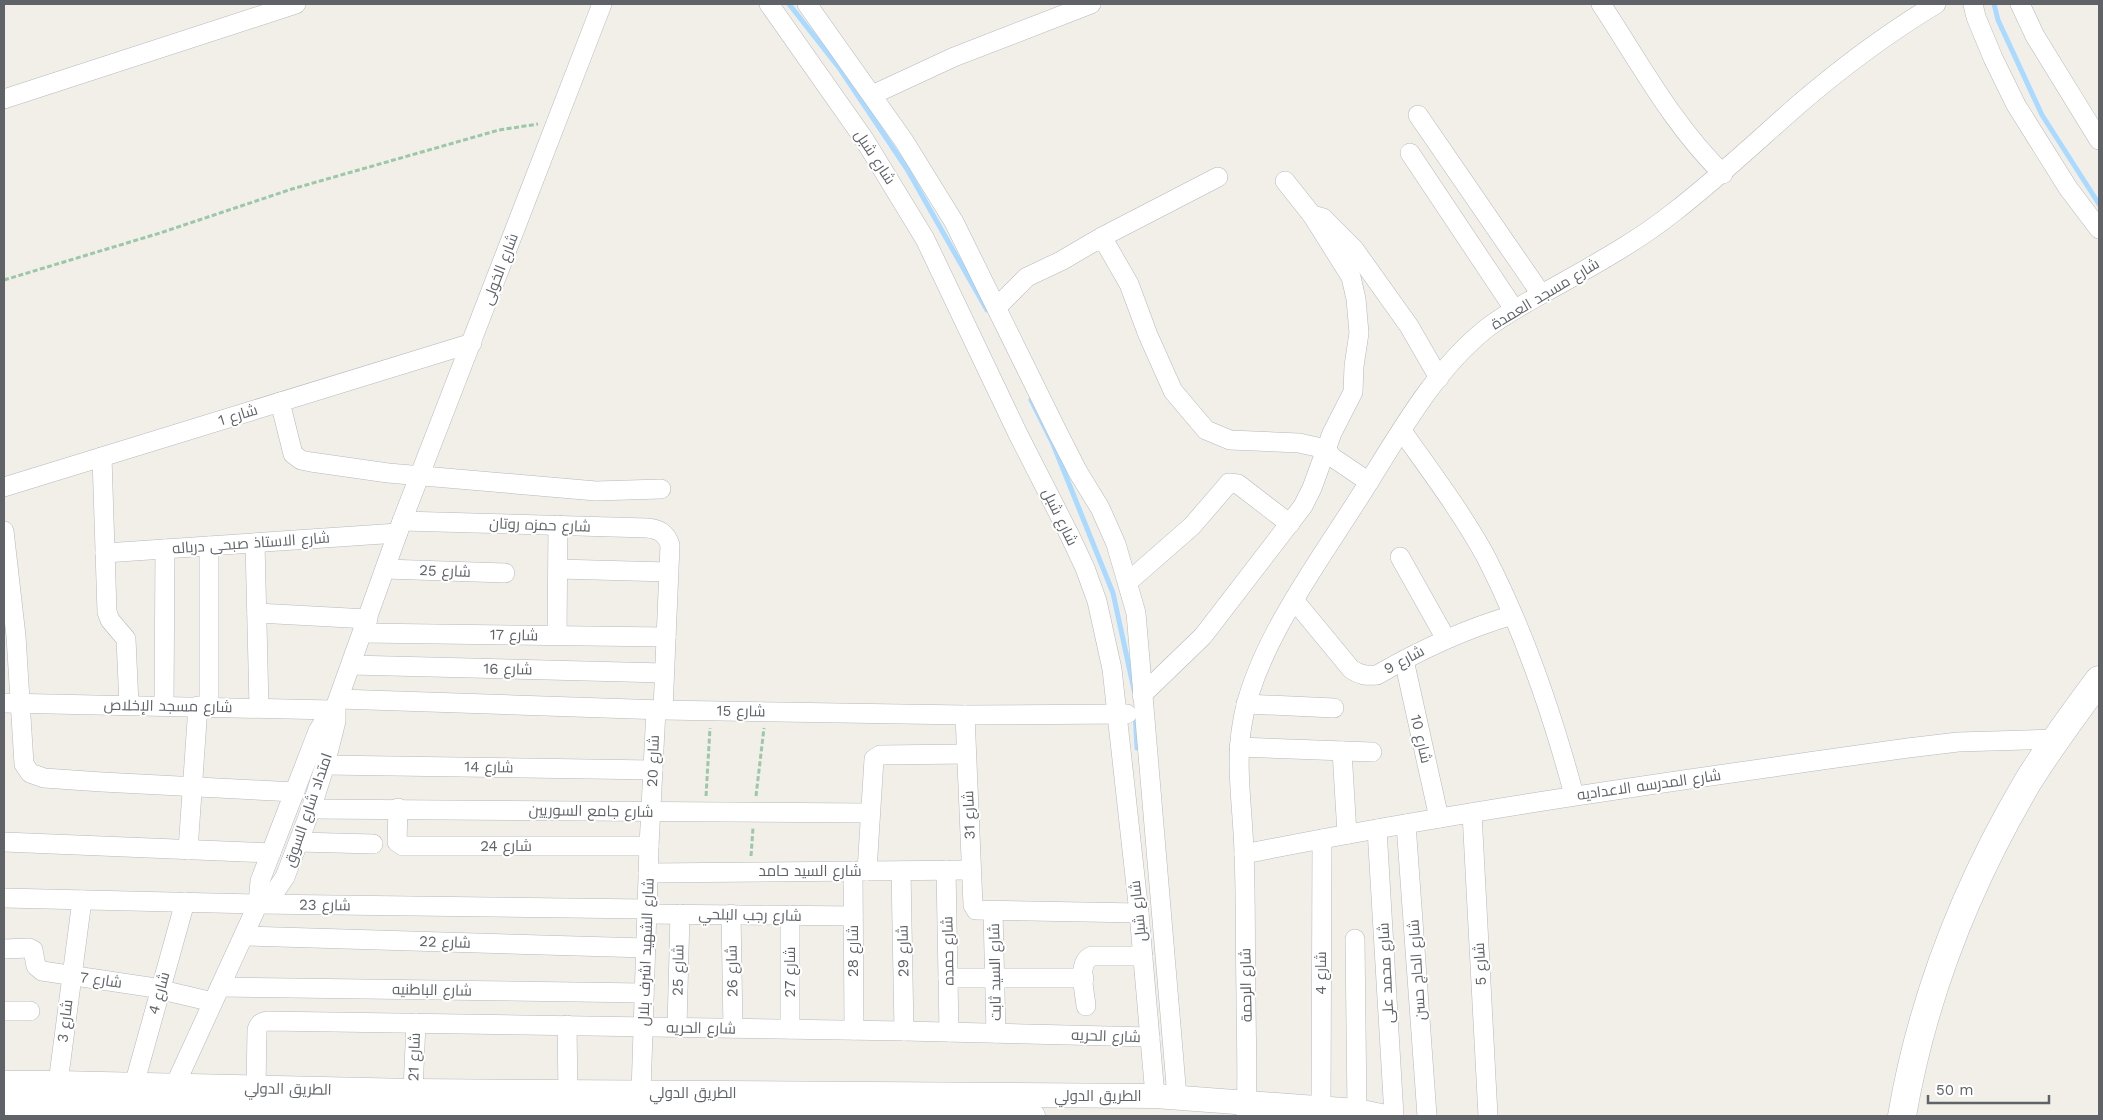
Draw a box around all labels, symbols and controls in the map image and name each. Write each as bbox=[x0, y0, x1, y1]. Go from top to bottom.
street label: شارع شبل bbox=[849, 126, 899, 189]
street label: شارع الخولى bbox=[478, 231, 524, 308]
street label: شارع مسجد العمدة bbox=[1487, 254, 1604, 335]
street label: شارع 1 bbox=[216, 401, 260, 431]
street label: شارع شبل bbox=[1037, 485, 1082, 549]
street label: شارع حمزه روتان bbox=[489, 514, 591, 538]
street label: شارع الاستاذ صبحى درباله bbox=[172, 529, 331, 559]
street label: شارع 25 bbox=[419, 561, 471, 583]
street label: شارع 17 bbox=[490, 626, 538, 646]
street label: شارع 9 bbox=[1381, 642, 1428, 680]
street label: شارع 16 bbox=[483, 660, 533, 680]
street label: شارع مسجد الإخلاص bbox=[103, 696, 233, 718]
street label: شارع 15 bbox=[716, 702, 766, 722]
street label: شارع 10 bbox=[1405, 713, 1435, 766]
street label: شارع 20 bbox=[643, 735, 665, 787]
street label: امتداد شارع السوق bbox=[280, 751, 338, 870]
street label: شارع 14 bbox=[464, 758, 514, 778]
street label: شارع المدرسه الاعداديه bbox=[1576, 766, 1722, 806]
street label: شارع 31 bbox=[959, 790, 981, 840]
street label: شارع جامع السوريين bbox=[528, 801, 654, 823]
street label: شارع 24 bbox=[480, 837, 532, 857]
street label: شارع السيد حامد bbox=[758, 862, 862, 882]
street label: شارع الشهيد اشرف بلال bbox=[634, 878, 660, 1026]
street label: شارع شبل bbox=[1126, 879, 1152, 943]
street label: شارع 23 bbox=[299, 896, 351, 916]
street label: شارع رجب البلحي bbox=[698, 905, 802, 928]
street label: شارع حمده bbox=[938, 916, 960, 986]
street label: شارع الحاج حسن bbox=[1404, 919, 1431, 1021]
street label: شارع محمد على bbox=[1374, 922, 1400, 1024]
street label: شارع السيد ثابت bbox=[985, 923, 1007, 1021]
street label: شارع 28 bbox=[844, 925, 864, 977]
street label: شارع 29 bbox=[894, 925, 914, 977]
street label: شارع 22 bbox=[419, 932, 471, 954]
street label: شارع 5 bbox=[1470, 942, 1492, 986]
street label: شارع 25 bbox=[669, 944, 689, 996]
street label: شارع 26 bbox=[723, 945, 743, 997]
street label: شارع 27 bbox=[781, 946, 801, 998]
street label: شارع الرحمة bbox=[1236, 948, 1258, 1022]
street label: شارع 4 bbox=[1312, 951, 1332, 995]
street label: شارع 7 bbox=[78, 968, 123, 994]
street label: شارع 4 bbox=[144, 970, 176, 1017]
street label: شارع الباطنيه bbox=[392, 980, 472, 1002]
street label: شارع 3 bbox=[53, 999, 79, 1044]
street label: شارع الحريه bbox=[666, 1018, 736, 1040]
street label: شارع الحريه bbox=[1071, 1026, 1141, 1048]
street label: شارع 21 bbox=[404, 1032, 426, 1082]
scale bar bbox=[1928, 1072, 2049, 1104]
street label: الطريق الدولي bbox=[244, 1079, 332, 1102]
text: 50 m bbox=[1936, 1081, 1973, 1099]
street label: الطريق الدولي bbox=[649, 1084, 737, 1105]
street label: الطريق الدولي bbox=[1054, 1087, 1142, 1108]

